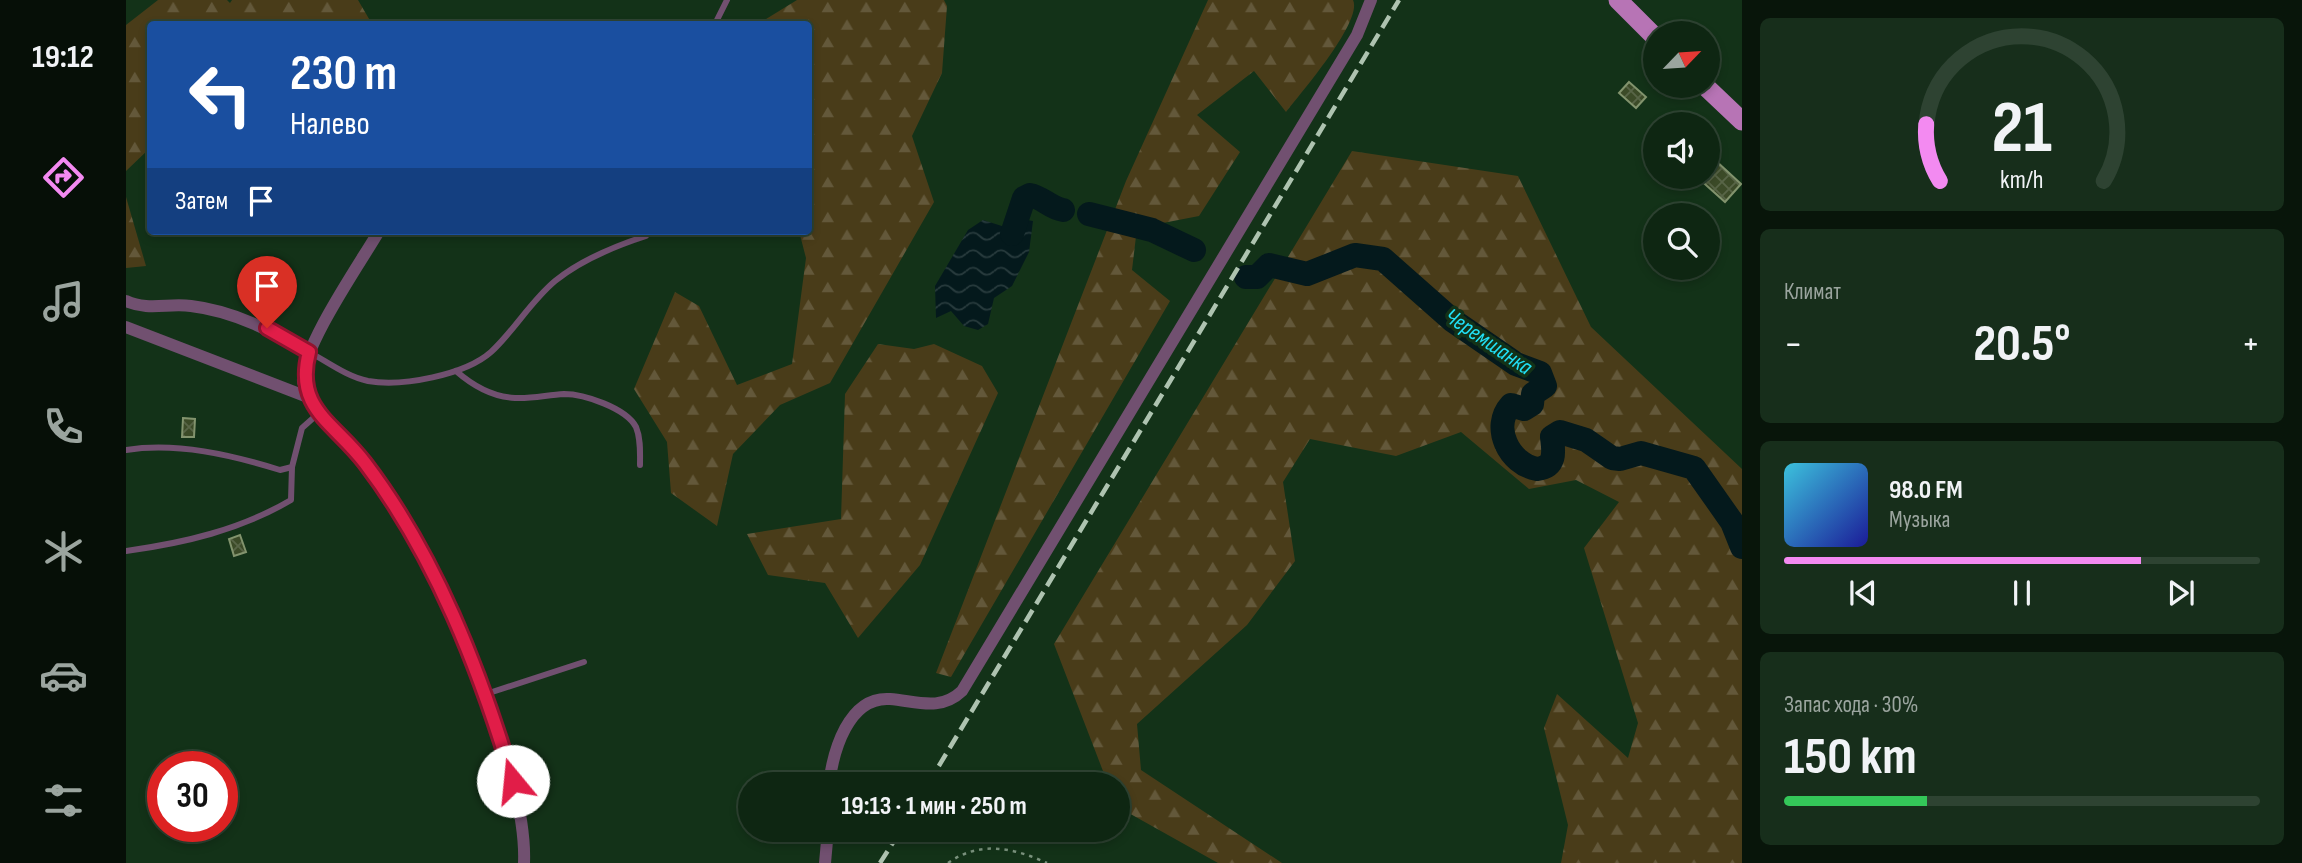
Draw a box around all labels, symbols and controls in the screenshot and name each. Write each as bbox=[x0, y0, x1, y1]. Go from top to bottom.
north arrow bbox=[1643, 21, 1720, 98]
map controls bbox=[1643, 21, 1720, 280]
text: 19:12 bbox=[32, 38, 94, 77]
text: 230 m bbox=[290, 45, 397, 104]
icon: left bbox=[175, 49, 266, 140]
text: 21 bbox=[1992, 85, 2052, 173]
text: Налево bbox=[290, 105, 370, 144]
button: sound bbox=[1643, 112, 1720, 189]
icon: directions bbox=[39, 153, 88, 202]
text: km/h bbox=[2000, 164, 2044, 195]
icon: arrive bbox=[242, 182, 280, 220]
text: Затем bbox=[175, 186, 228, 217]
button: search bbox=[1643, 203, 1720, 280]
pin bbox=[237, 256, 297, 328]
icon: arrive bbox=[248, 267, 286, 305]
icon: music bbox=[39, 277, 88, 326]
text: Климат bbox=[1784, 278, 1841, 306]
water label: Черемшанка bbox=[1439, 302, 1538, 382]
text: 20.5° bbox=[1973, 313, 2071, 376]
text: − bbox=[1784, 322, 1803, 367]
text: + bbox=[2241, 322, 2260, 367]
icon: phone bbox=[39, 402, 88, 451]
text: 98.0 FM bbox=[1889, 475, 1963, 506]
text: Музыка bbox=[1889, 506, 1950, 534]
icon: climate bbox=[39, 527, 88, 576]
icon: previous bbox=[1844, 574, 1882, 612]
icon: pause bbox=[2003, 574, 2041, 612]
icon: next bbox=[2162, 574, 2200, 612]
icon: car bbox=[39, 651, 88, 700]
text: Запас хода · 30% bbox=[1784, 691, 1918, 719]
text: 150 km bbox=[1784, 726, 1917, 789]
position arrow bbox=[476, 744, 550, 818]
speed limit sign: 30 bbox=[147, 751, 238, 842]
icon: filters bbox=[39, 776, 88, 825]
text: 19:13 · 1 мин · 250 m bbox=[841, 791, 1027, 822]

